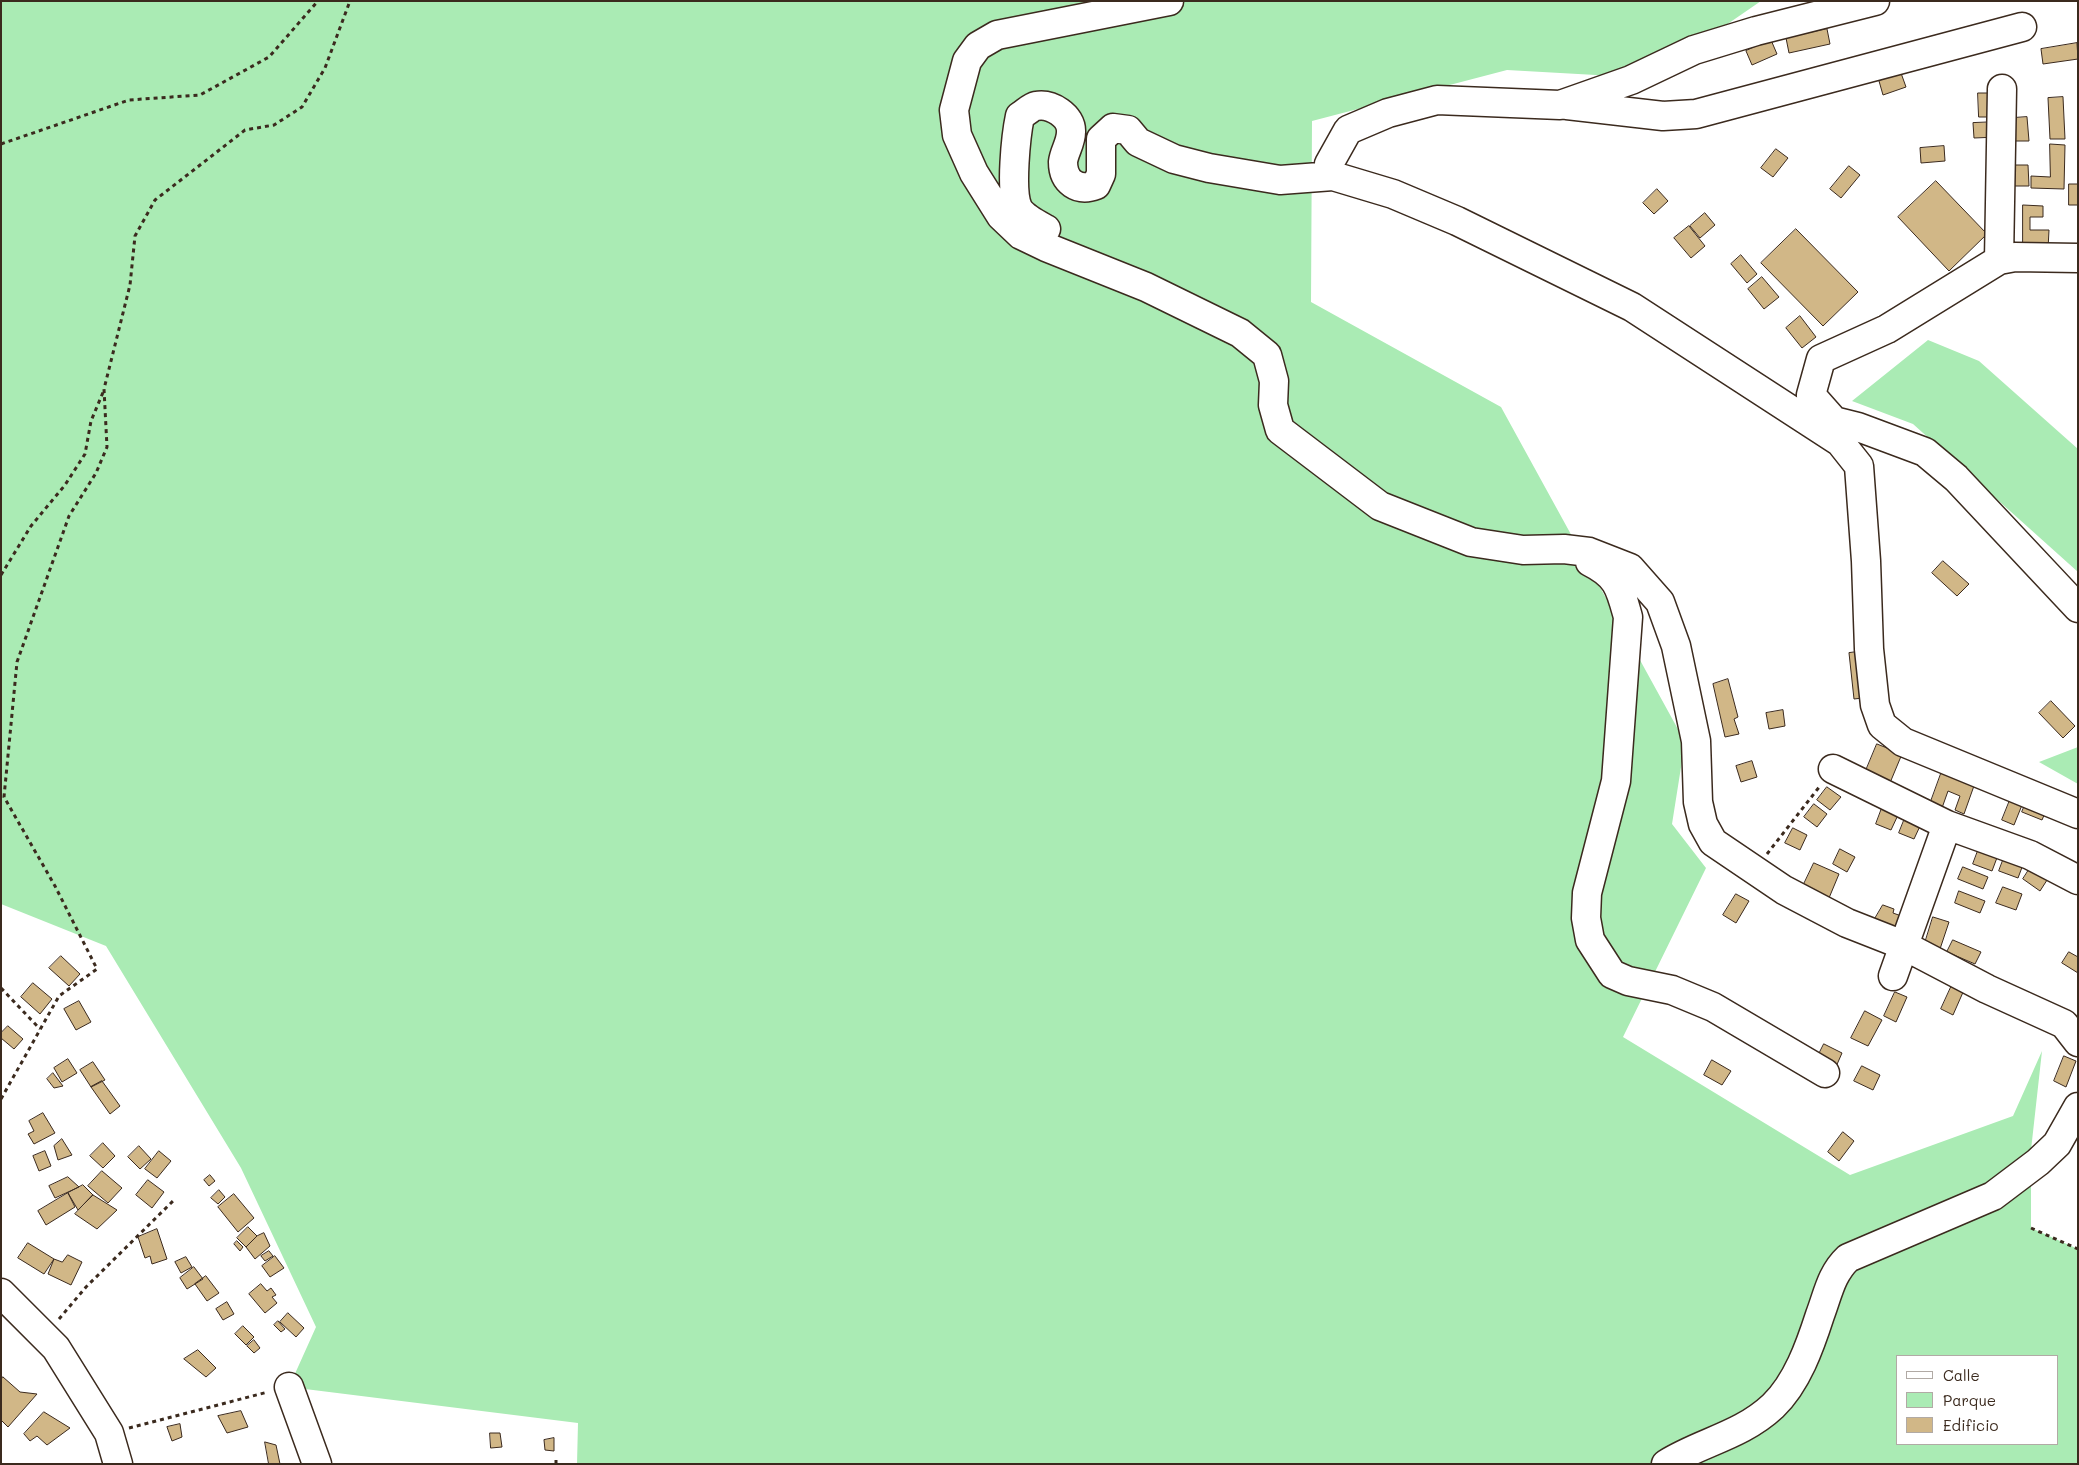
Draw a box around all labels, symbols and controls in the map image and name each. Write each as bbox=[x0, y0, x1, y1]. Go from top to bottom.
legend bbox=[1896, 1355, 2059, 1445]
text: Calle bbox=[1943, 1365, 1980, 1385]
text: Parque bbox=[1943, 1390, 1996, 1410]
text: Edificio bbox=[1943, 1415, 1998, 1435]

